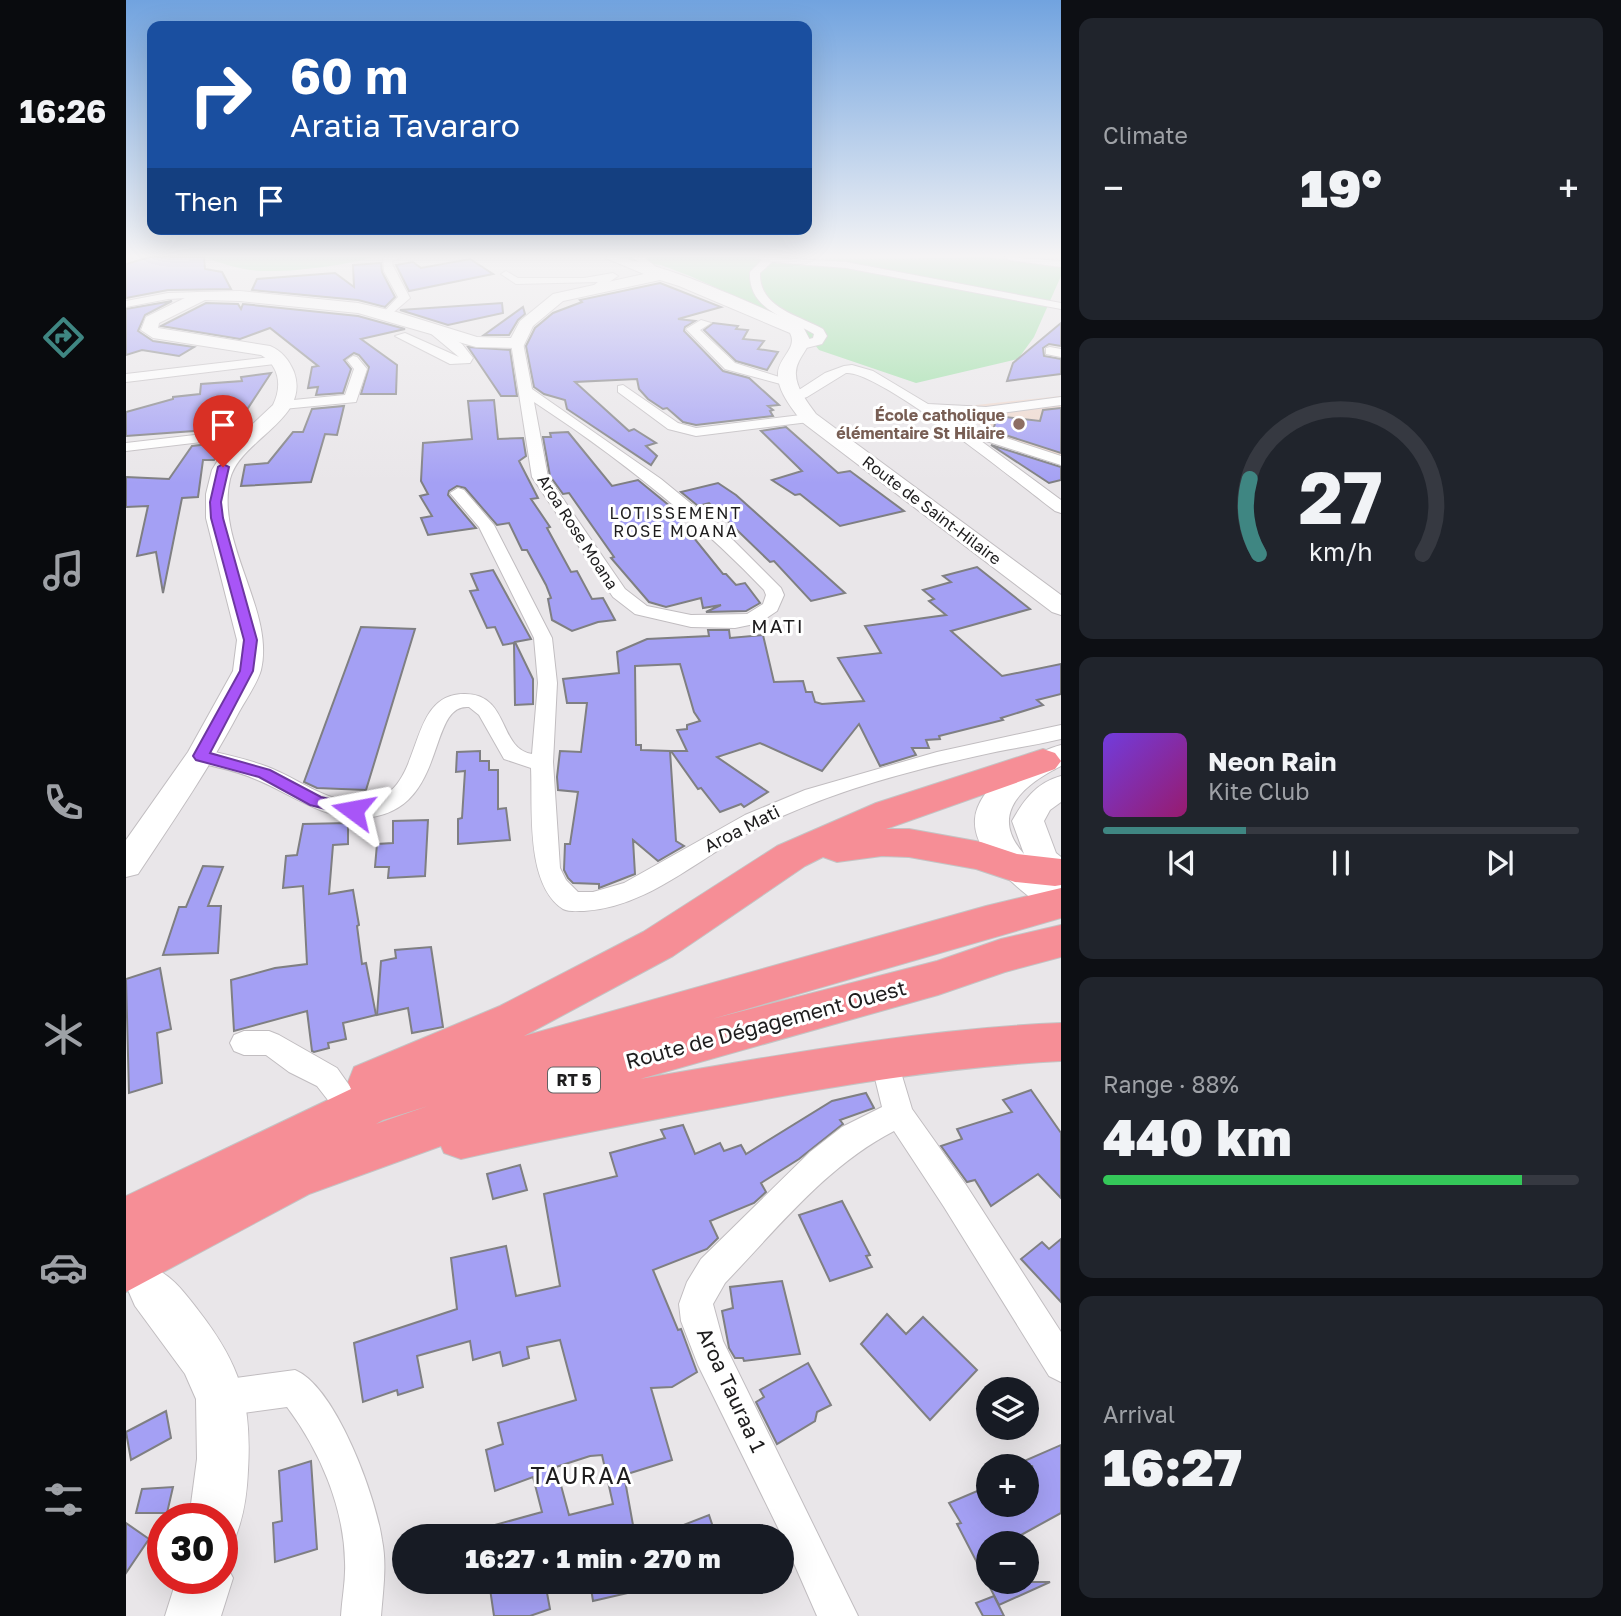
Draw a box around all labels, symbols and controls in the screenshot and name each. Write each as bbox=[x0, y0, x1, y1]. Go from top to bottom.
text: 60 m bbox=[290, 46, 408, 105]
icon: right bbox=[175, 49, 266, 140]
text: 16:26 bbox=[20, 92, 106, 130]
text: Aratia Tavararo bbox=[290, 106, 520, 144]
text: Climate bbox=[1103, 121, 1188, 149]
text: 19° bbox=[1300, 156, 1382, 218]
text: − bbox=[1103, 165, 1124, 210]
text: + bbox=[1558, 165, 1579, 210]
icon: arrive bbox=[252, 182, 290, 220]
text: Then bbox=[175, 186, 238, 217]
icon: directions bbox=[39, 313, 88, 362]
pin bbox=[193, 395, 253, 467]
place label: École catholique élémentaire St Hilaire bbox=[836, 405, 1005, 443]
icon: arrive bbox=[204, 406, 242, 444]
marker: École catholique élémentaire St Hilaire bbox=[1011, 416, 1027, 432]
street label: Route de Saint-Hilaire bbox=[859, 451, 1005, 569]
text: 27 bbox=[1299, 454, 1383, 541]
street label: Aroa Rose Moana bbox=[533, 471, 623, 593]
district label: LOTISSEMENT ROSE MOANA bbox=[610, 503, 742, 541]
text: km/h bbox=[1309, 536, 1373, 567]
icon: music bbox=[39, 546, 88, 595]
district label: MATI bbox=[751, 614, 805, 637]
text: Neon Rain bbox=[1208, 746, 1337, 777]
position arrow bbox=[316, 773, 390, 847]
text: Kite Club bbox=[1208, 777, 1309, 805]
icon: phone bbox=[39, 778, 88, 827]
street label: Aroa Mati bbox=[700, 800, 783, 856]
icon: previous bbox=[1163, 844, 1201, 882]
icon: pause bbox=[1322, 844, 1360, 882]
icon: next bbox=[1481, 844, 1519, 882]
street label: Route de Dégagement Ouest bbox=[623, 974, 909, 1074]
icon: climate bbox=[39, 1010, 88, 1059]
road number: RT 5 bbox=[548, 1068, 600, 1092]
text: Range · 88% bbox=[1103, 1070, 1239, 1098]
text: 440 km bbox=[1103, 1105, 1292, 1167]
icon: car bbox=[39, 1243, 88, 1292]
street label: Aroa Tauraa 1 bbox=[692, 1323, 772, 1456]
map controls bbox=[976, 1377, 1039, 1594]
button: layers bbox=[976, 1377, 1039, 1440]
text: Arrival bbox=[1103, 1400, 1175, 1428]
text: 16:27 bbox=[1103, 1435, 1242, 1497]
button: + bbox=[976, 1454, 1039, 1517]
district label: TAURAA bbox=[531, 1461, 633, 1489]
icon: filters bbox=[39, 1475, 88, 1524]
speed limit sign: 30 bbox=[147, 1503, 238, 1594]
button: − bbox=[976, 1531, 1039, 1594]
text: 16:27 · 1 min · 270 m bbox=[465, 1543, 721, 1574]

